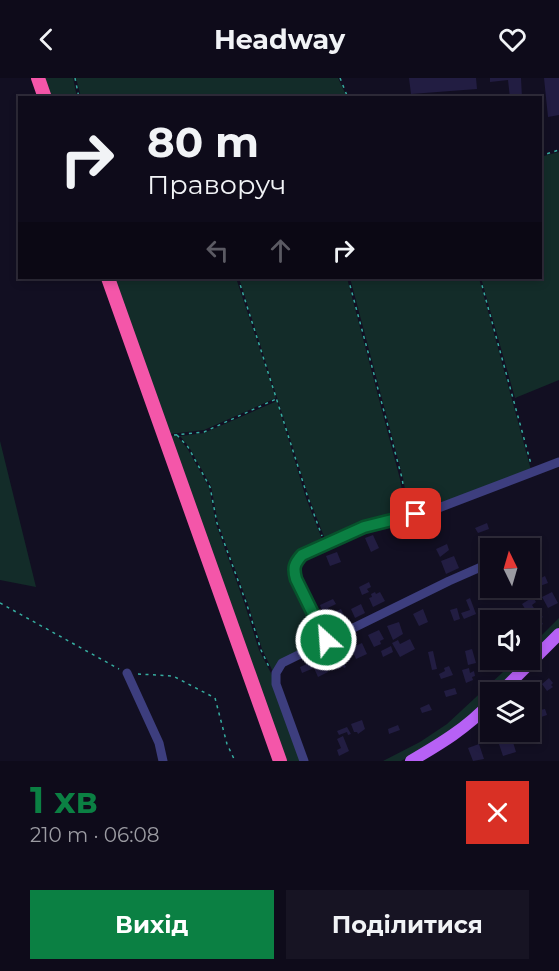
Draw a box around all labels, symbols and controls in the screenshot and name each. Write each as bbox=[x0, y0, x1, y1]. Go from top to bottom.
icon: back bbox=[30, 23, 63, 56]
text: Headway bbox=[214, 23, 345, 56]
icon: heart bbox=[496, 23, 529, 56]
text: 80 m bbox=[147, 116, 259, 168]
icon: right bbox=[48, 120, 126, 198]
text: Праворуч bbox=[147, 168, 286, 201]
icon: left bbox=[201, 234, 234, 267]
icon: ahead bbox=[264, 234, 297, 267]
icon: right bbox=[327, 234, 360, 267]
pin bbox=[390, 488, 441, 539]
icon: arrive bbox=[399, 497, 432, 530]
north arrow bbox=[480, 538, 540, 598]
map controls bbox=[480, 538, 540, 742]
position arrow bbox=[294, 608, 358, 672]
button: sound bbox=[480, 610, 540, 670]
button: layers bbox=[480, 682, 540, 742]
text: 1 хв bbox=[30, 778, 98, 822]
button: close bbox=[466, 781, 529, 844]
text: 210 m · 06:08 bbox=[30, 823, 159, 847]
button: Вихід bbox=[30, 890, 274, 959]
button: Поділитися bbox=[286, 890, 529, 959]

